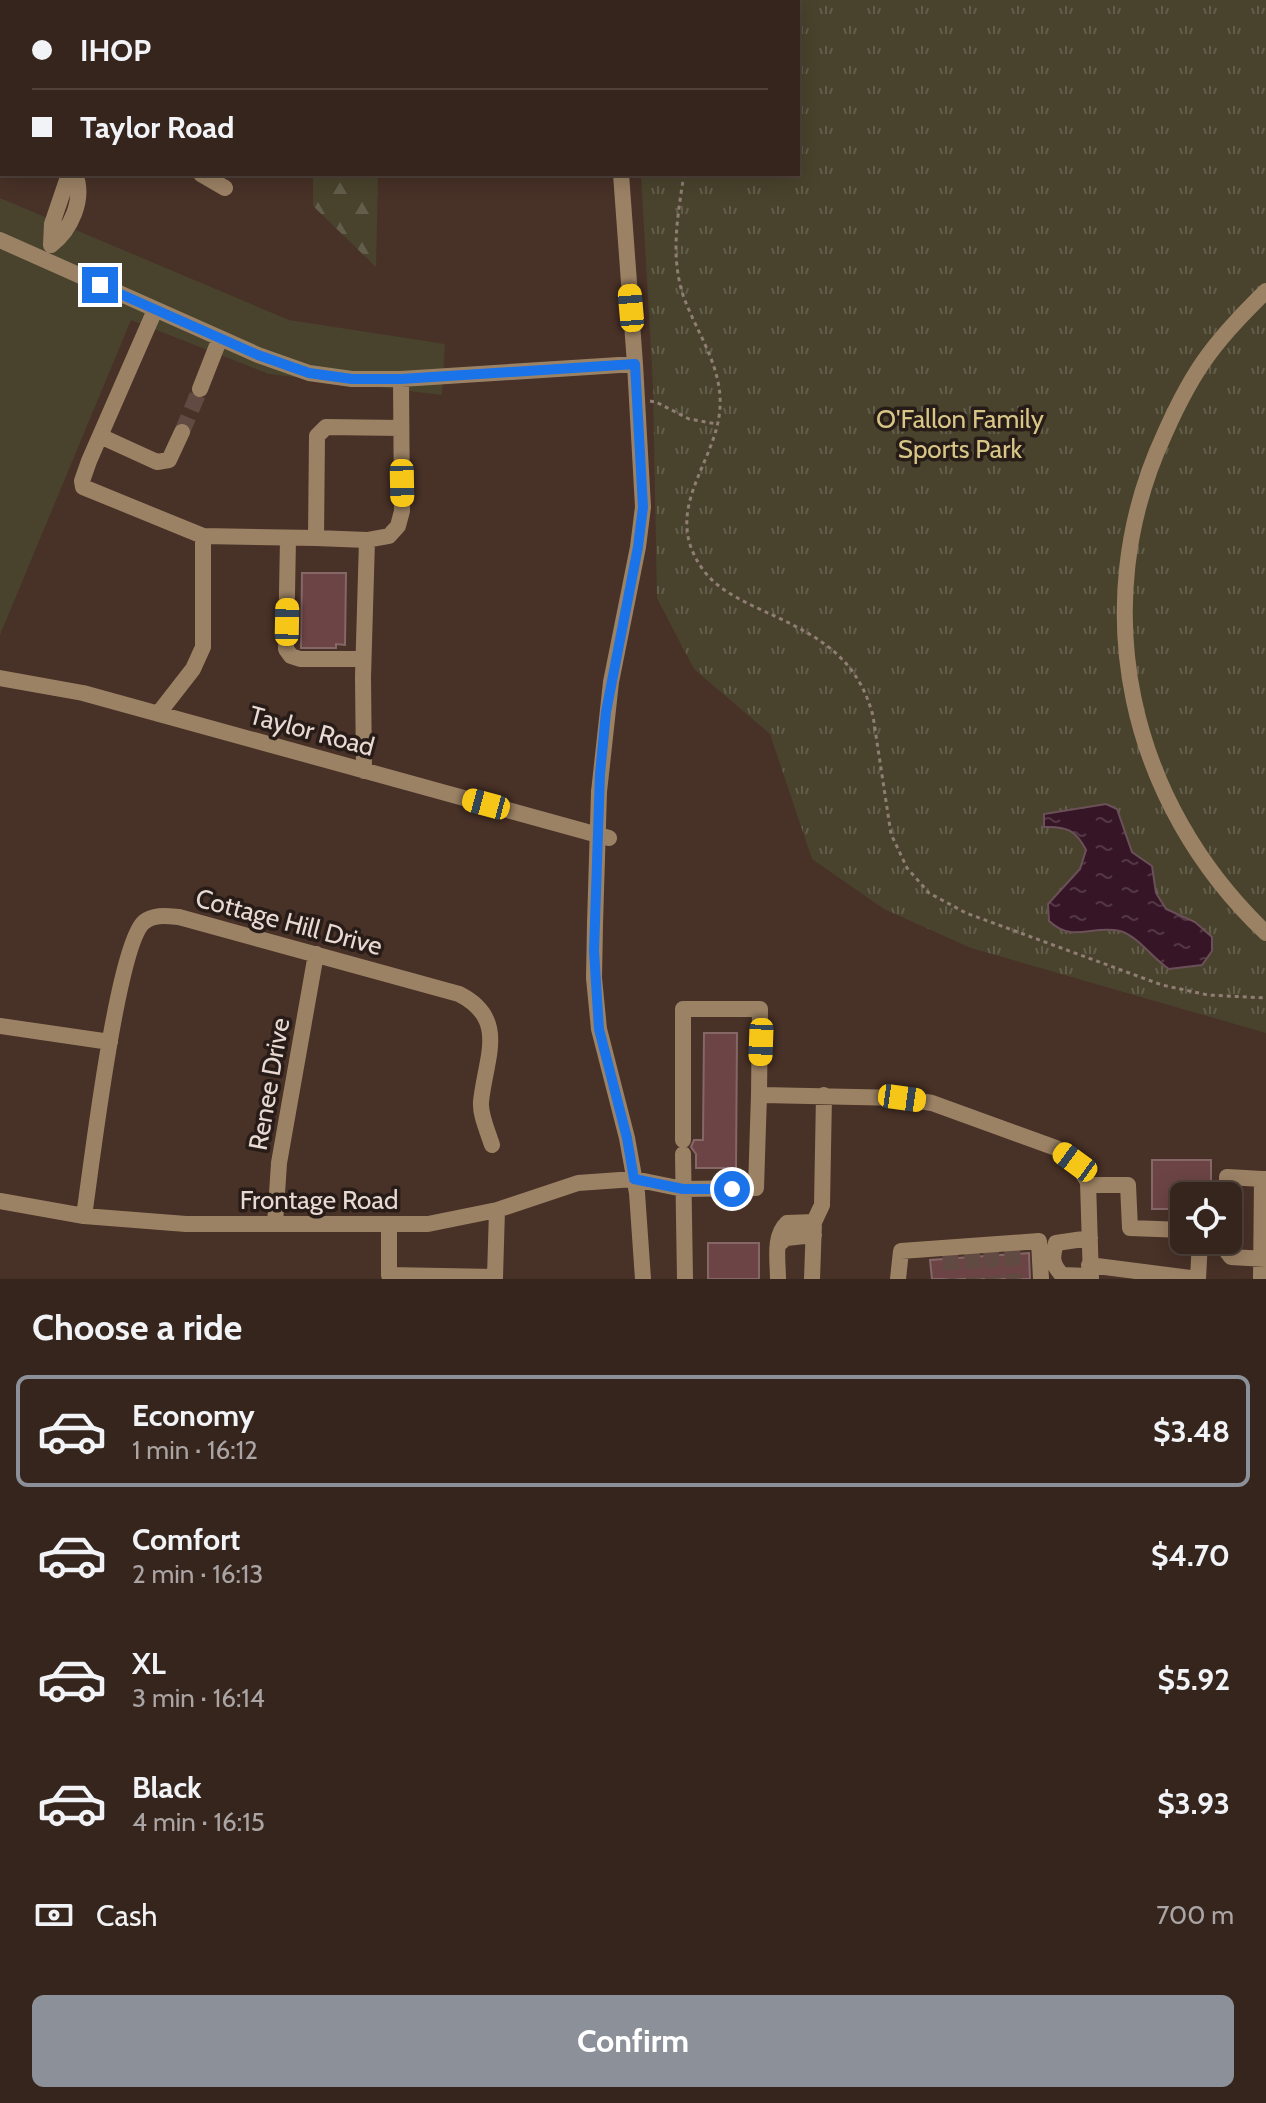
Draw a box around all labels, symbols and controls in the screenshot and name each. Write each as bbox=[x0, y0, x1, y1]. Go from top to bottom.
text: IHOP bbox=[80, 32, 151, 69]
text: Taylor Road bbox=[80, 109, 234, 146]
route end bbox=[82, 267, 118, 303]
car bbox=[617, 283, 645, 333]
park label: O'Fallon Family Sports Park bbox=[876, 403, 1044, 465]
car bbox=[390, 459, 414, 507]
car bbox=[275, 598, 299, 646]
street label: Taylor Road bbox=[246, 699, 378, 763]
car bbox=[460, 786, 512, 822]
street label: Cottage Hill Drive bbox=[192, 882, 386, 962]
street label: Renee Drive bbox=[242, 1015, 296, 1153]
car bbox=[748, 1018, 774, 1066]
car bbox=[877, 1083, 927, 1113]
car bbox=[1049, 1138, 1101, 1186]
route start bbox=[714, 1171, 750, 1207]
map controls bbox=[1170, 1182, 1242, 1254]
button: locate bbox=[1170, 1182, 1242, 1254]
street label: Frontage Road bbox=[240, 1184, 398, 1216]
text: Choose a ride bbox=[32, 1305, 242, 1349]
icon: car bbox=[36, 1395, 108, 1467]
text: Economy bbox=[132, 1397, 255, 1434]
text: $3.48 bbox=[1153, 1413, 1230, 1450]
text: 1 min · 16:12 bbox=[132, 1434, 258, 1466]
icon: car bbox=[36, 1519, 108, 1591]
text: Comfort bbox=[132, 1521, 240, 1558]
text: $4.70 bbox=[1151, 1537, 1230, 1574]
text: 2 min · 16:13 bbox=[132, 1558, 263, 1590]
icon: car bbox=[36, 1643, 108, 1715]
text: XL bbox=[132, 1645, 166, 1682]
text: $5.92 bbox=[1158, 1661, 1230, 1698]
text: 3 min · 16:14 bbox=[132, 1682, 265, 1714]
icon: car bbox=[36, 1767, 108, 1839]
text: Black bbox=[132, 1769, 202, 1806]
text: $3.93 bbox=[1157, 1785, 1230, 1822]
text: 4 min · 16:15 bbox=[132, 1806, 265, 1838]
icon: cash bbox=[32, 1893, 76, 1937]
text: Cash bbox=[96, 1897, 158, 1934]
text: 700 m bbox=[1156, 1899, 1234, 1931]
button: Confirm bbox=[32, 1995, 1234, 2087]

